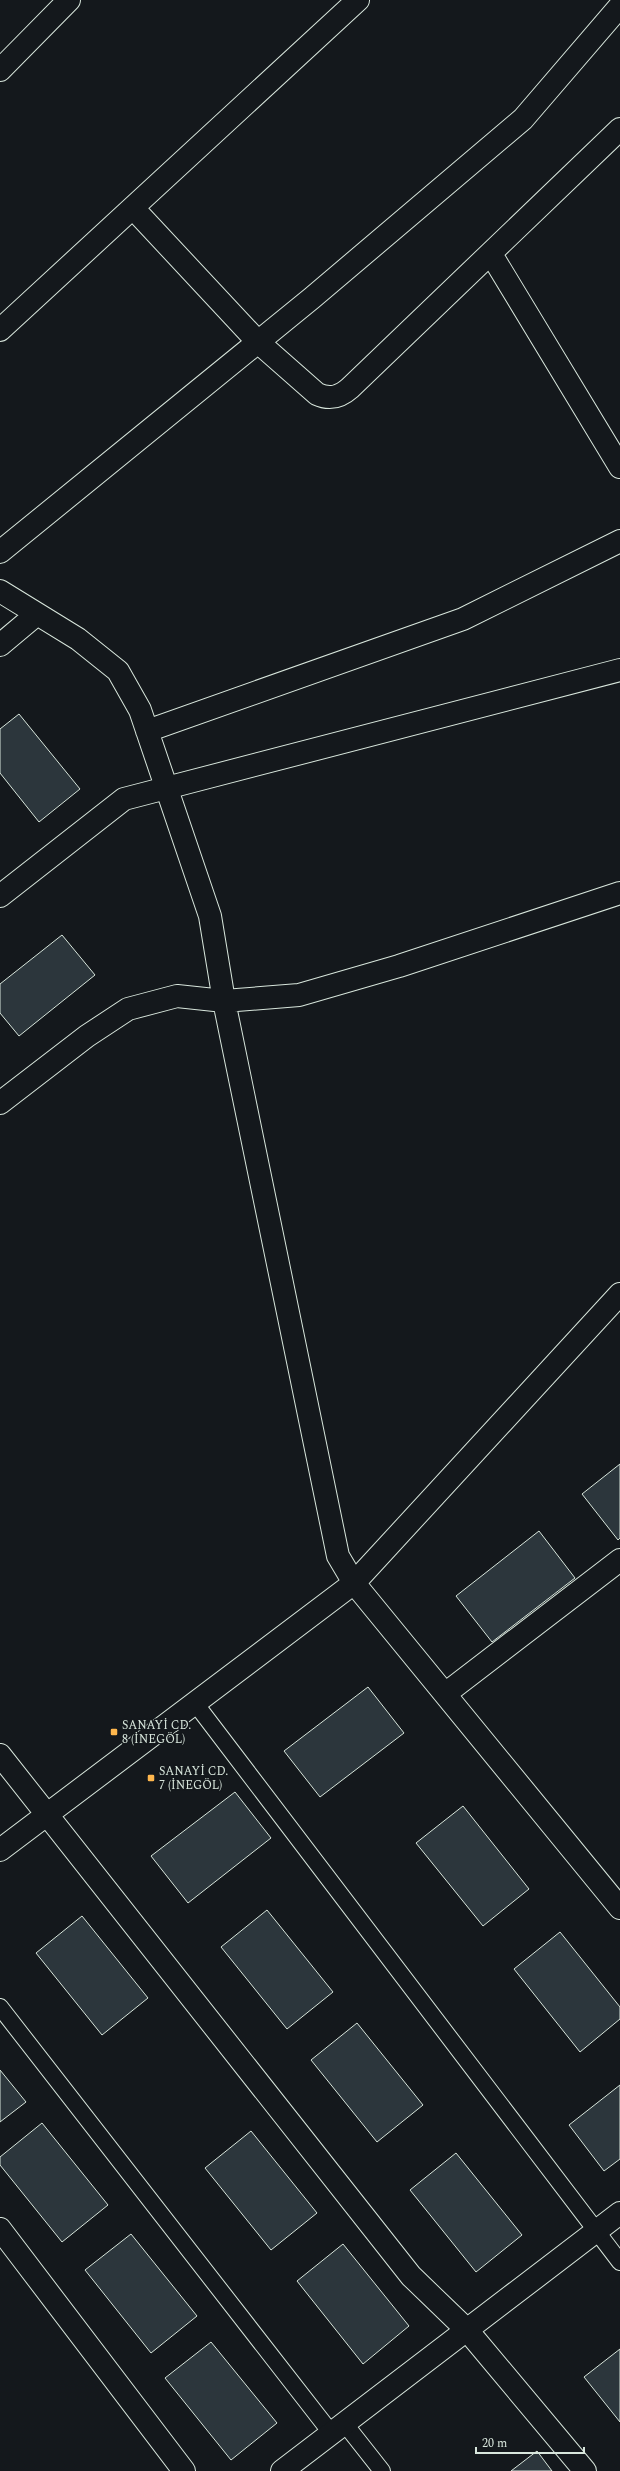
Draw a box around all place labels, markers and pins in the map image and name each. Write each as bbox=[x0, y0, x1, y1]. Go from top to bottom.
place label: SANAYİ CD. 8 (İNEGÖL) bbox=[122, 1716, 191, 1749]
marker: SANAYİ CD. 8 (İNEGÖL) bbox=[109, 1727, 119, 1737]
place label: SANAYİ CD. 7 (İNEGÖL) bbox=[159, 1762, 228, 1795]
marker: SANAYİ CD. 7 (İNEGÖL) bbox=[146, 1773, 156, 1783]

